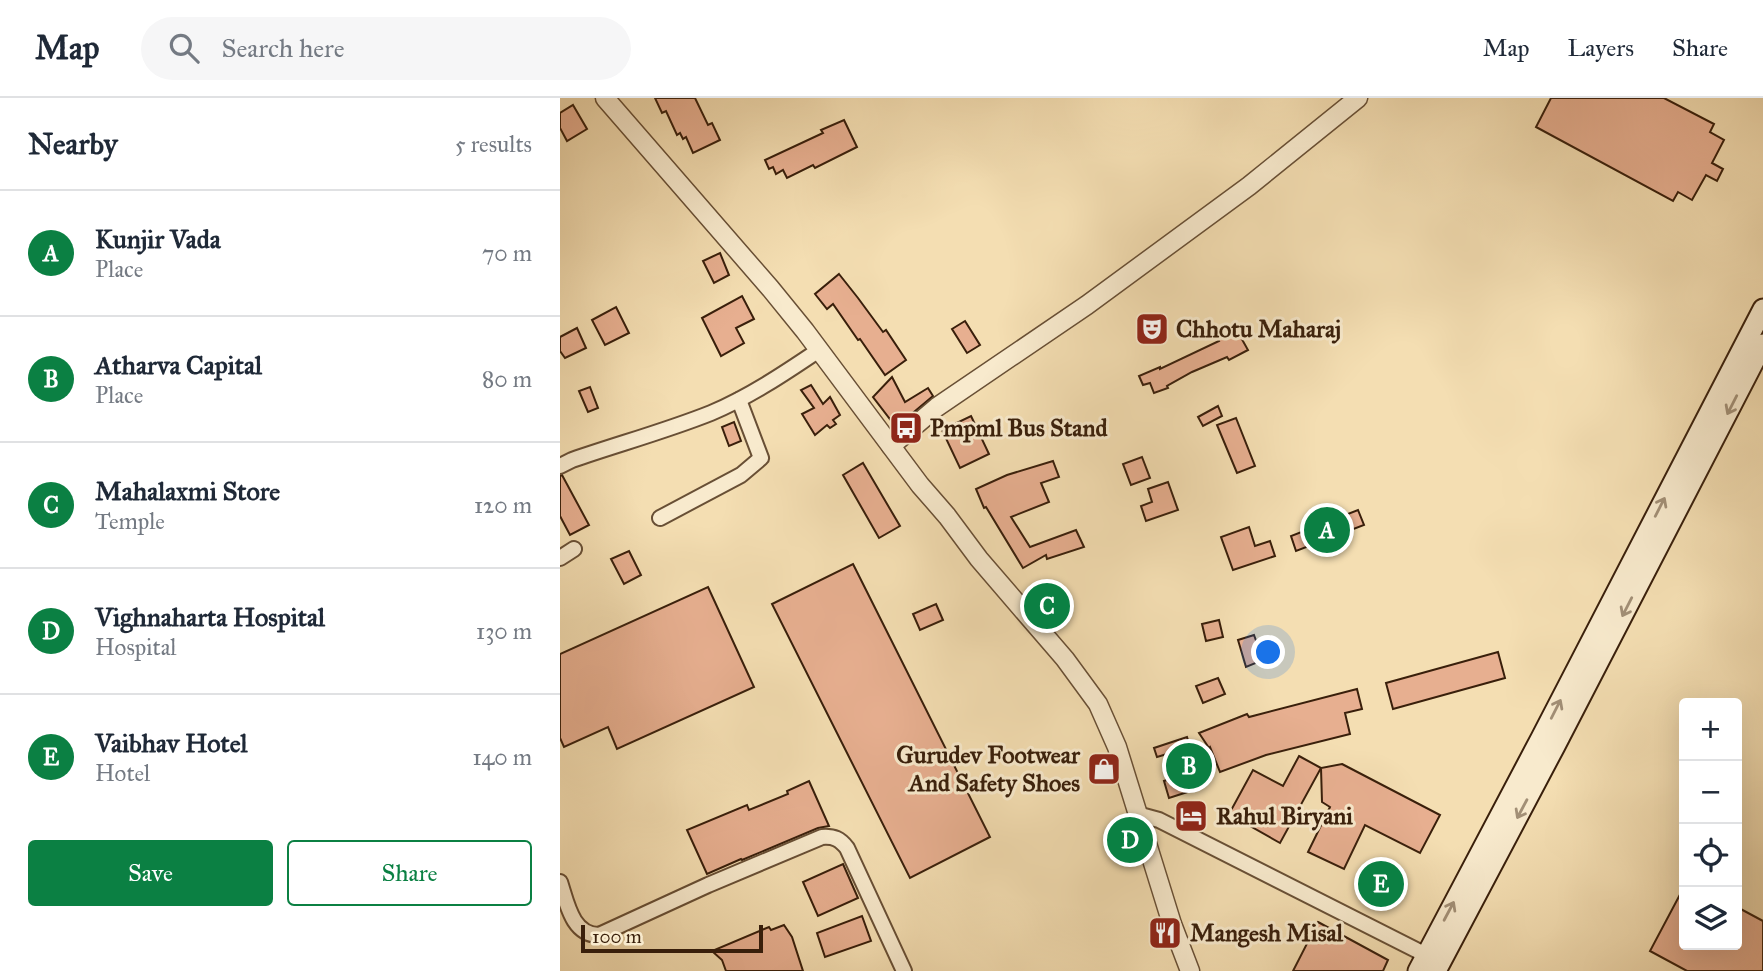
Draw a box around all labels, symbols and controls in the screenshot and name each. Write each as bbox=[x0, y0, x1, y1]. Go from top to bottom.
search box bbox=[141, 17, 631, 80]
text: Map bbox=[35, 28, 99, 68]
icon: search bbox=[165, 29, 203, 67]
text: Search here bbox=[221, 32, 345, 64]
text: Map bbox=[1483, 33, 1530, 63]
text: Layers bbox=[1568, 33, 1634, 63]
text: Share bbox=[1672, 33, 1728, 63]
text: Nearby bbox=[28, 126, 118, 162]
text: 5 results bbox=[455, 130, 532, 158]
text: Kunjir Vada bbox=[95, 223, 221, 255]
text: A bbox=[43, 239, 59, 267]
text: 70 m bbox=[482, 239, 532, 267]
text: Place bbox=[95, 255, 143, 283]
theatre icon: Chhotu Maharaj bbox=[1133, 310, 1171, 348]
place label: Chhotu Maharaj bbox=[1176, 314, 1341, 344]
text: Atharva Capital bbox=[95, 349, 262, 381]
text: B bbox=[43, 365, 59, 393]
text: 80 m bbox=[482, 365, 532, 393]
text: Place bbox=[95, 381, 143, 409]
one-way arrow bbox=[1724, 394, 1738, 415]
bus stop icon: Pmpml Bus Stand bbox=[887, 409, 925, 447]
place label: Pmpml Bus Stand bbox=[930, 413, 1108, 443]
text: Mahalaxmi Store bbox=[95, 475, 280, 507]
text: C bbox=[43, 491, 59, 519]
text: 120 m bbox=[474, 491, 532, 519]
one-way arrow bbox=[1654, 497, 1667, 518]
pin: A bbox=[1304, 504, 1350, 556]
text: Temple bbox=[95, 507, 165, 535]
pin: C bbox=[1024, 580, 1070, 632]
one-way arrow bbox=[1620, 596, 1633, 617]
text: Vighnaharta Hospital bbox=[95, 601, 325, 633]
text: D bbox=[42, 617, 60, 645]
text: 130 m bbox=[476, 617, 532, 645]
text: Hospital bbox=[95, 633, 177, 661]
your location bbox=[1251, 635, 1285, 669]
map controls bbox=[1679, 698, 1742, 950]
button: + bbox=[1679, 698, 1742, 761]
one-way arrow bbox=[1549, 700, 1563, 720]
text: Vaibhav Hotel bbox=[95, 727, 248, 759]
place label: Gurudev Footwear And Safety Shoes bbox=[896, 740, 1081, 798]
pin: B bbox=[1166, 740, 1212, 792]
text: E bbox=[43, 743, 59, 771]
text: 140 m bbox=[472, 743, 532, 771]
shop icon: Gurudev Footwear And Safety Shoes bbox=[1085, 750, 1123, 788]
text: Hotel bbox=[95, 759, 150, 787]
button: − bbox=[1679, 761, 1742, 824]
hotel icon: Rahul Biryani bbox=[1172, 797, 1210, 835]
one-way arrow bbox=[1515, 798, 1528, 819]
place label: Rahul Biryani bbox=[1216, 801, 1353, 831]
pin: D bbox=[1107, 814, 1153, 866]
button: locate bbox=[1679, 824, 1742, 887]
button: Save bbox=[28, 840, 273, 906]
button: Share bbox=[287, 840, 532, 906]
pin: E bbox=[1358, 858, 1404, 910]
button: layers bbox=[1679, 887, 1742, 950]
one-way arrow bbox=[1443, 901, 1457, 922]
restaurant icon: Mangesh Misal bbox=[1146, 914, 1184, 952]
place label: Mangesh Misal bbox=[1190, 918, 1344, 948]
scale bar bbox=[581, 922, 763, 954]
text: 100 m bbox=[592, 925, 642, 948]

